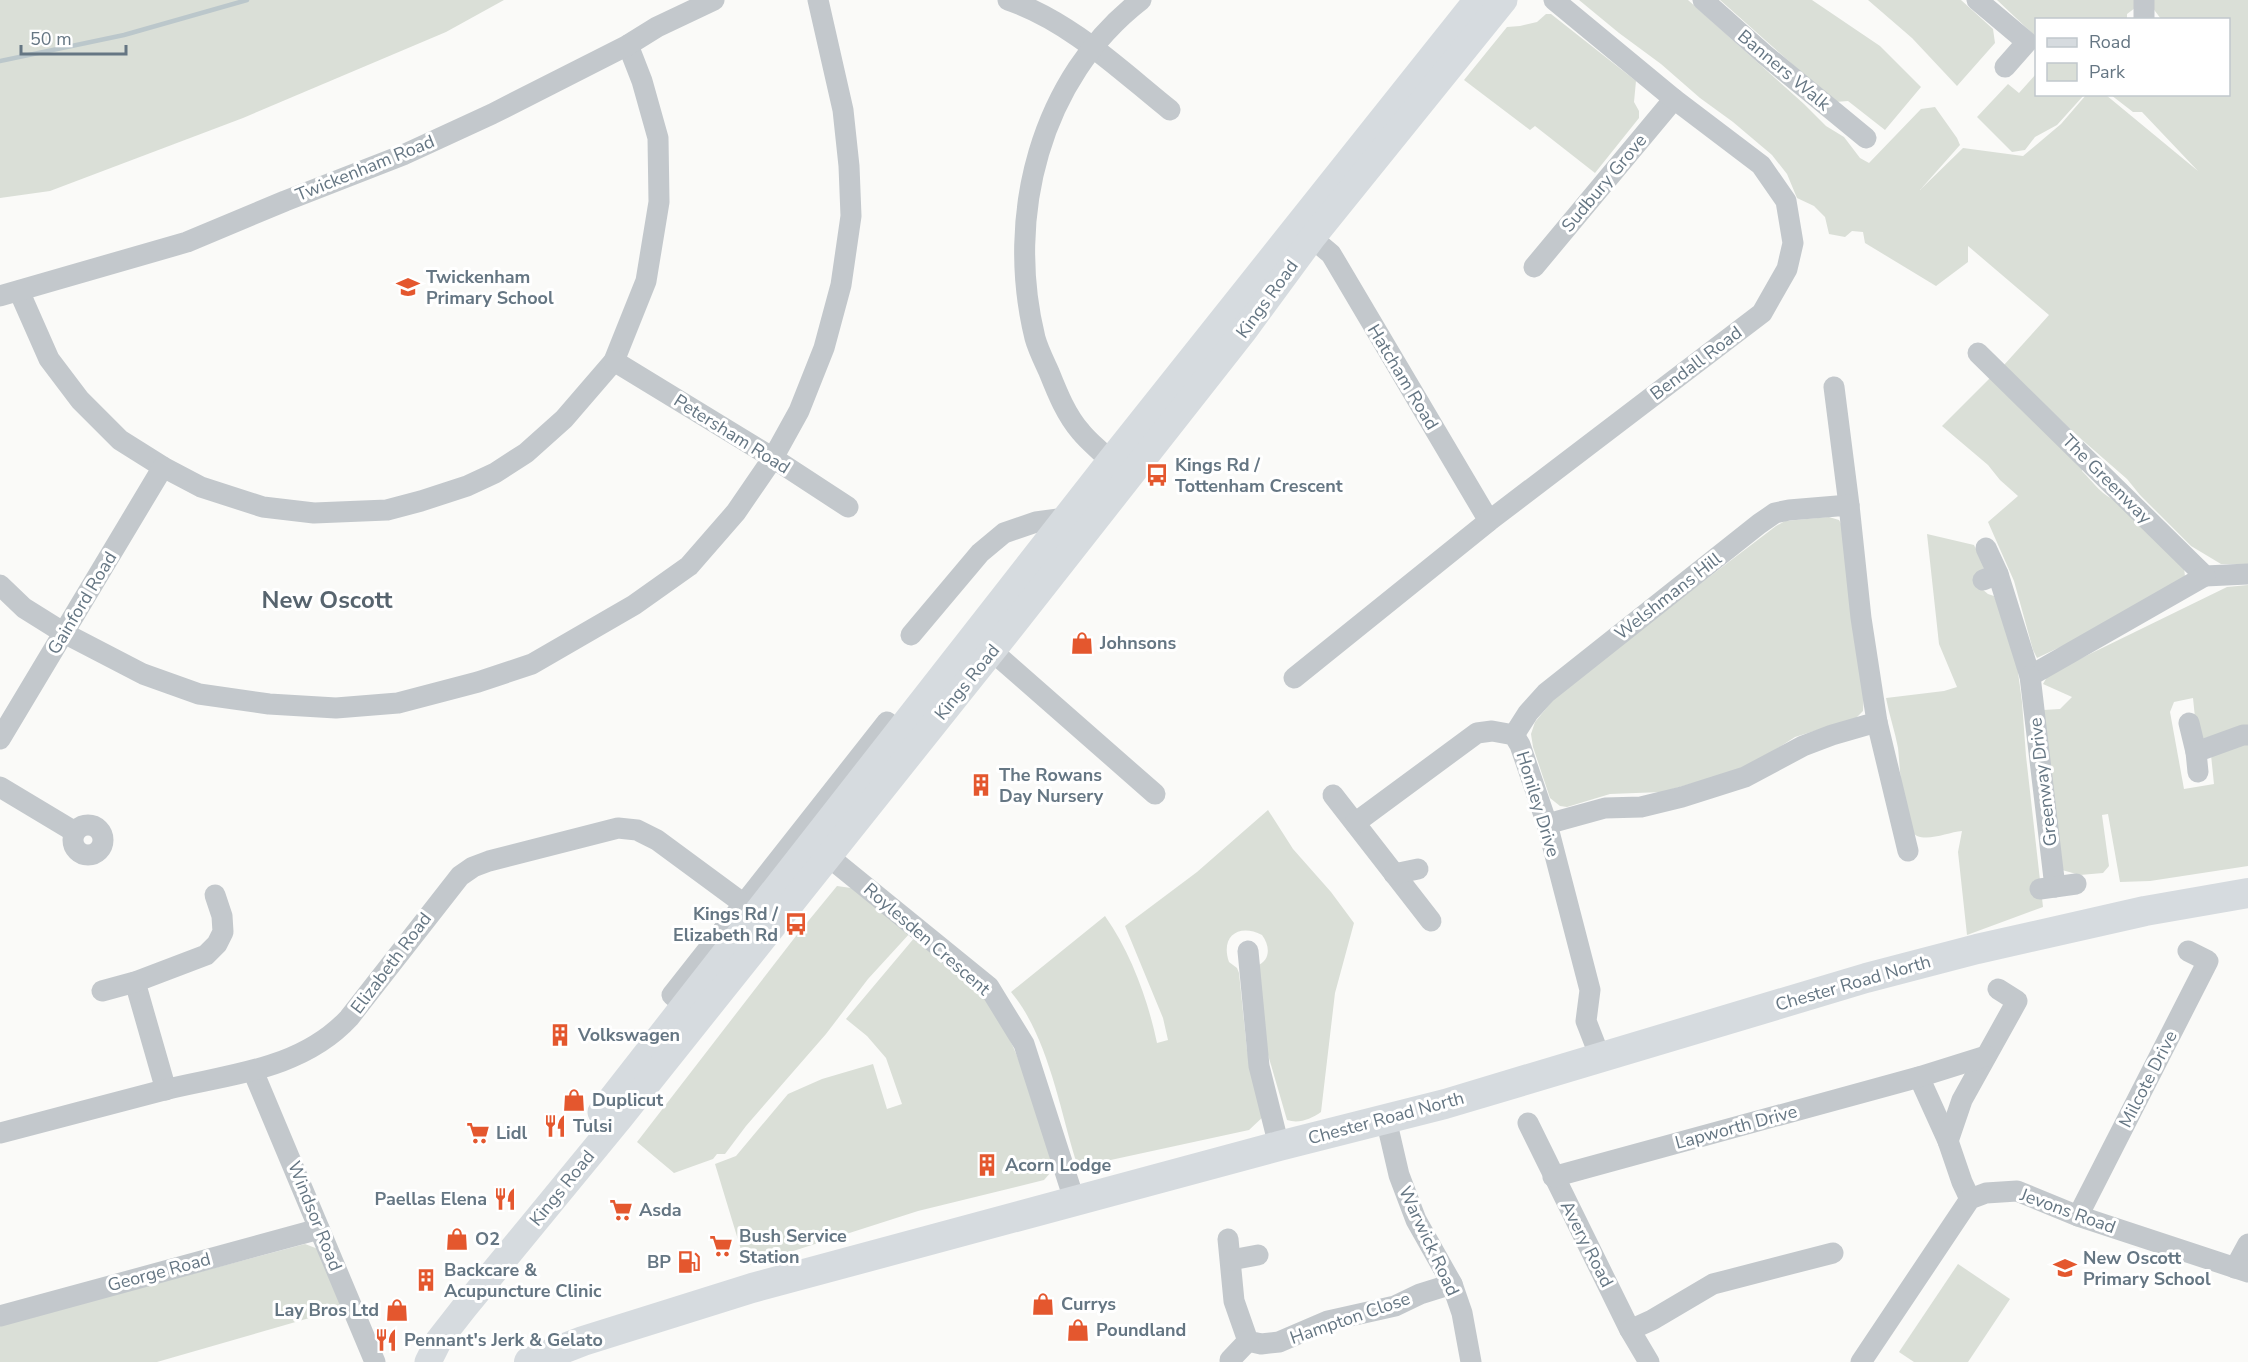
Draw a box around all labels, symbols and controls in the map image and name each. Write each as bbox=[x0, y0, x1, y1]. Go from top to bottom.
scale bar bbox=[21, 18, 126, 56]
legend bbox=[2035, 18, 2230, 96]
street label: Banners Walk bbox=[1733, 24, 1836, 116]
text: 50 m bbox=[30, 27, 72, 51]
text: Road bbox=[2089, 30, 2131, 54]
text: Park bbox=[2089, 60, 2126, 84]
street label: Twickenham Road bbox=[292, 129, 438, 207]
street label: Sudbury Grove bbox=[1556, 129, 1652, 237]
street label: Kings Road bbox=[1230, 255, 1304, 343]
place label: Twickenham Primary School bbox=[426, 265, 554, 310]
school or university icon: Twickenham Primary School bbox=[395, 274, 421, 300]
street label: Hatcham Road bbox=[1362, 320, 1444, 434]
street label: Bendall Road bbox=[1645, 321, 1747, 405]
street label: Petersham Road bbox=[669, 389, 795, 479]
street label: The Greenway bbox=[2057, 429, 2158, 530]
place label: Kings Rd / Tottenham Crescent bbox=[1175, 453, 1343, 498]
bus stop icon: Kings Rd / Tottenham Crescent bbox=[1144, 462, 1170, 488]
street label: Welshmans Hill bbox=[1610, 546, 1727, 645]
street label: Gainford Road bbox=[42, 547, 122, 659]
district label: New Oscott bbox=[262, 584, 393, 616]
shop icon: Johnsons bbox=[1069, 630, 1095, 656]
place label: Johnsons bbox=[1099, 631, 1176, 655]
street label: Kings Road bbox=[929, 639, 1005, 725]
street label: Greenway Drive bbox=[2023, 716, 2063, 848]
street label: Honiley Drive bbox=[1511, 748, 1565, 860]
place label: The Rowans Day Nursery bbox=[999, 763, 1104, 808]
building icon: The Rowans Day Nursery bbox=[968, 772, 994, 798]
street label: Roylesden Crescent bbox=[859, 877, 996, 1001]
place label: Kings Rd / Elizabeth Rd bbox=[673, 902, 778, 947]
street label: Elizabeth Road bbox=[345, 908, 437, 1018]
bus stop icon: Kings Rd / Elizabeth Rd bbox=[783, 911, 809, 937]
street label: Chester Road North bbox=[1772, 949, 1934, 1017]
building icon: Volkswagen bbox=[547, 1022, 573, 1048]
place label: Volkswagen bbox=[577, 1023, 680, 1047]
street label: Milcote Drive bbox=[2113, 1026, 2183, 1132]
street label: Chester Road North bbox=[1305, 1086, 1467, 1150]
shop icon: Duplicut bbox=[561, 1087, 587, 1113]
place label: Duplicut bbox=[592, 1088, 663, 1112]
street label: Lapworth Drive bbox=[1672, 1099, 1800, 1155]
restaurant icon: Tulsi bbox=[542, 1113, 568, 1139]
place label: Tulsi bbox=[573, 1114, 612, 1138]
supermarket icon: Lidl bbox=[465, 1120, 491, 1146]
place label: Lidl bbox=[496, 1121, 528, 1145]
street label: Kings Road bbox=[524, 1145, 600, 1231]
building icon: Acorn Lodge bbox=[974, 1152, 1000, 1178]
place label: Acorn Lodge bbox=[1005, 1153, 1111, 1177]
street label: Windsor Road bbox=[282, 1158, 348, 1274]
street label: Warwick Road bbox=[1393, 1182, 1465, 1300]
street label: Jevons Road bbox=[2016, 1182, 2119, 1239]
restaurant icon: Paellas Elena bbox=[492, 1186, 518, 1212]
place label: Paellas Elena bbox=[375, 1187, 487, 1211]
supermarket icon: Asda bbox=[608, 1197, 634, 1223]
street label: Avery Road bbox=[1555, 1197, 1619, 1291]
place label: Asda bbox=[639, 1198, 682, 1222]
place label: Bush Service Station bbox=[739, 1224, 847, 1269]
shop icon: O2 bbox=[444, 1226, 470, 1252]
place label: O2 bbox=[475, 1227, 500, 1251]
supermarket icon: Bush Service Station bbox=[708, 1233, 734, 1259]
place label: New Oscott Primary School bbox=[2083, 1246, 2211, 1291]
street label: George Road bbox=[105, 1247, 213, 1297]
fuel station icon: BP bbox=[676, 1249, 702, 1275]
place label: BP bbox=[647, 1250, 671, 1274]
school or university icon: New Oscott Primary School bbox=[2052, 1255, 2078, 1281]
place label: Backcare & Acupuncture Clinic bbox=[444, 1258, 602, 1303]
building icon: Backcare & Acupuncture Clinic bbox=[413, 1267, 439, 1293]
street label: Hampton Close bbox=[1287, 1286, 1413, 1350]
shop icon: Currys bbox=[1030, 1291, 1056, 1317]
place label: Currys bbox=[1061, 1292, 1116, 1316]
shop icon: Lay Bros Ltd bbox=[384, 1297, 410, 1323]
place label: Lay Bros Ltd bbox=[274, 1298, 379, 1322]
shop icon: Poundland bbox=[1065, 1317, 1091, 1343]
place label: Poundland bbox=[1096, 1318, 1186, 1342]
restaurant icon: Pennant's Jerk & Gelato bbox=[373, 1327, 399, 1353]
place label: Pennant's Jerk & Gelato bbox=[404, 1328, 603, 1352]

